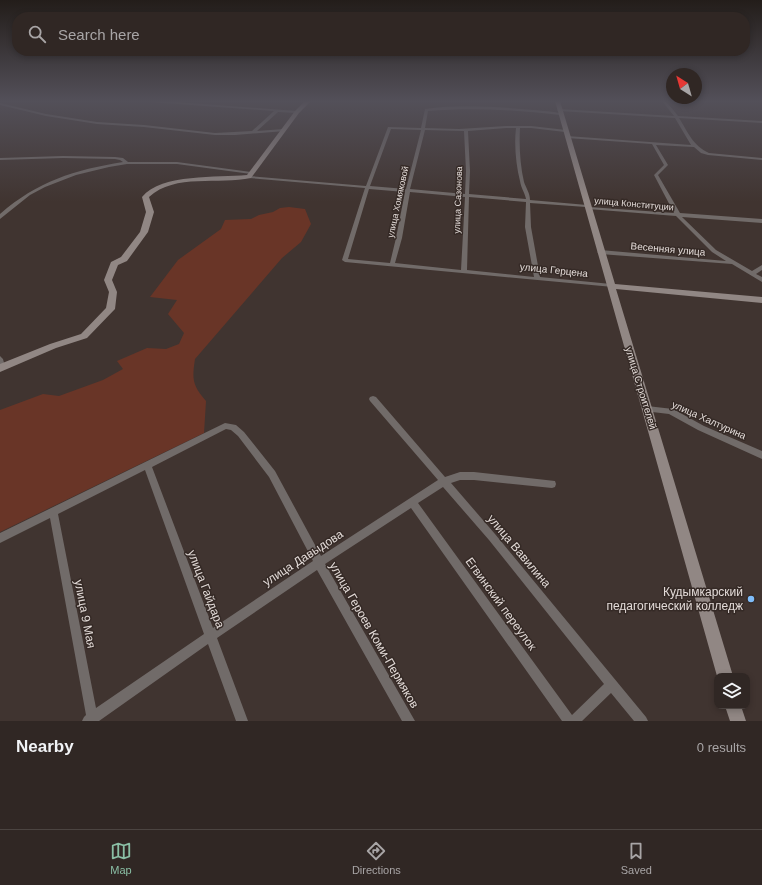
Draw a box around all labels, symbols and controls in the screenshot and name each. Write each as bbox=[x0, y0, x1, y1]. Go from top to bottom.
search box bbox=[12, 12, 750, 56]
icon: search bbox=[26, 23, 48, 45]
text: Search here bbox=[58, 26, 140, 43]
north arrow bbox=[666, 68, 702, 104]
street label: улица Хомяковой bbox=[386, 165, 410, 239]
street label: улица Сазонова bbox=[452, 166, 464, 234]
street label: улица Конституции bbox=[594, 196, 674, 212]
street label: Весенняя улица bbox=[630, 240, 706, 258]
street label: улица Герцена bbox=[519, 261, 589, 279]
street label: улица Строителей bbox=[623, 346, 659, 430]
street label: улица Халтурина bbox=[670, 399, 748, 442]
street label: улица Вавилина bbox=[484, 512, 554, 591]
street label: улица Давыдова bbox=[260, 527, 346, 589]
street label: улица Гайдара bbox=[185, 548, 227, 630]
street label: Егвинский переулок bbox=[463, 555, 540, 654]
street label: улица Героев Коми-Пермяков bbox=[326, 560, 422, 710]
street label: улица 9 Мая bbox=[71, 578, 99, 650]
place label: Кудымкарский педагогический колледж bbox=[606, 585, 743, 613]
marker: Кудымкарский педагогический колледж bbox=[746, 594, 756, 604]
map controls bbox=[714, 673, 750, 709]
button: layers bbox=[714, 673, 750, 709]
text: Nearby bbox=[16, 737, 74, 756]
text: 0 results bbox=[697, 740, 746, 755]
tab: Map bbox=[110, 840, 132, 876]
tab: Directions bbox=[352, 840, 401, 876]
tab: Saved bbox=[621, 840, 652, 876]

